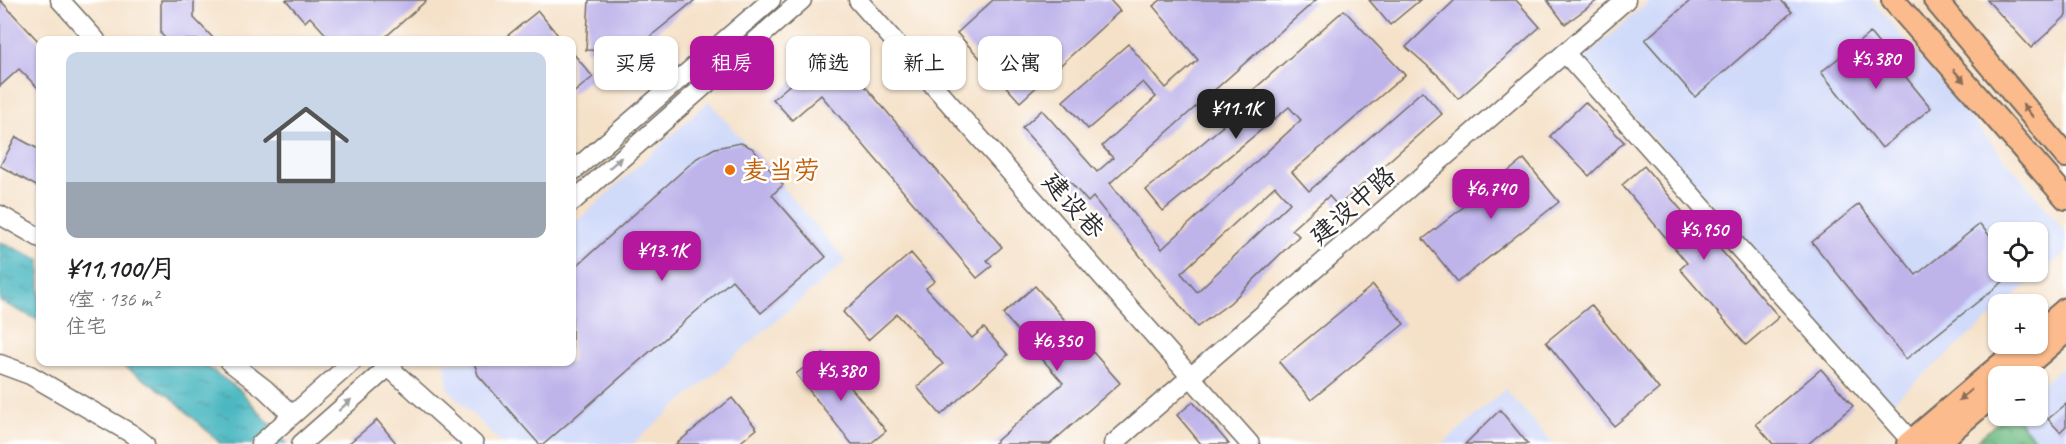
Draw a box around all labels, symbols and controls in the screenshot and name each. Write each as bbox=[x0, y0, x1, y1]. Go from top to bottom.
chip: 买房 bbox=[594, 36, 678, 90]
chip: 租房 bbox=[690, 36, 774, 90]
chip: 筛选 bbox=[786, 36, 870, 90]
chip: 新上 bbox=[882, 36, 966, 90]
chip: 公寓 bbox=[978, 36, 1062, 90]
pin: ¥5,380 bbox=[1827, 39, 1925, 90]
text: ¥5,380 bbox=[1852, 46, 1900, 71]
one-way arrow bbox=[1952, 68, 1965, 83]
pin: ¥11.1K bbox=[1187, 89, 1285, 140]
icon: home bbox=[252, 91, 360, 199]
text: ¥11.1K bbox=[1211, 96, 1261, 121]
one-way arrow bbox=[2022, 103, 2035, 119]
place label: 麦当劳 bbox=[742, 154, 820, 187]
one-way arrow bbox=[608, 156, 623, 170]
street label: 建设中路 bbox=[1302, 159, 1402, 252]
marker: 麦当劳 bbox=[723, 163, 737, 177]
street label: 建设巷 bbox=[1035, 165, 1112, 245]
pin: ¥6,740 bbox=[1442, 169, 1540, 220]
text: ¥6,740 bbox=[1466, 176, 1516, 201]
pin: ¥5,950 bbox=[1655, 210, 1753, 261]
text: ¥5,950 bbox=[1680, 217, 1728, 242]
map controls bbox=[1988, 222, 2048, 426]
button: locate bbox=[1988, 222, 2048, 282]
pin: ¥13.1K bbox=[613, 231, 711, 282]
text: ¥13.1K bbox=[637, 238, 687, 263]
text: ¥11,100/月 bbox=[66, 252, 176, 285]
text: 4室 · 136 m² bbox=[66, 287, 158, 312]
button: + bbox=[1988, 294, 2048, 354]
text: 住宅 bbox=[66, 314, 106, 339]
pin: ¥6,350 bbox=[1008, 321, 1106, 372]
text: ¥6,350 bbox=[1032, 328, 1082, 353]
pin: ¥5,380 bbox=[792, 351, 890, 402]
text: ¥5,380 bbox=[817, 358, 865, 383]
button: − bbox=[1988, 366, 2048, 426]
one-way arrow bbox=[1958, 388, 1973, 401]
one-way arrow bbox=[337, 399, 352, 412]

